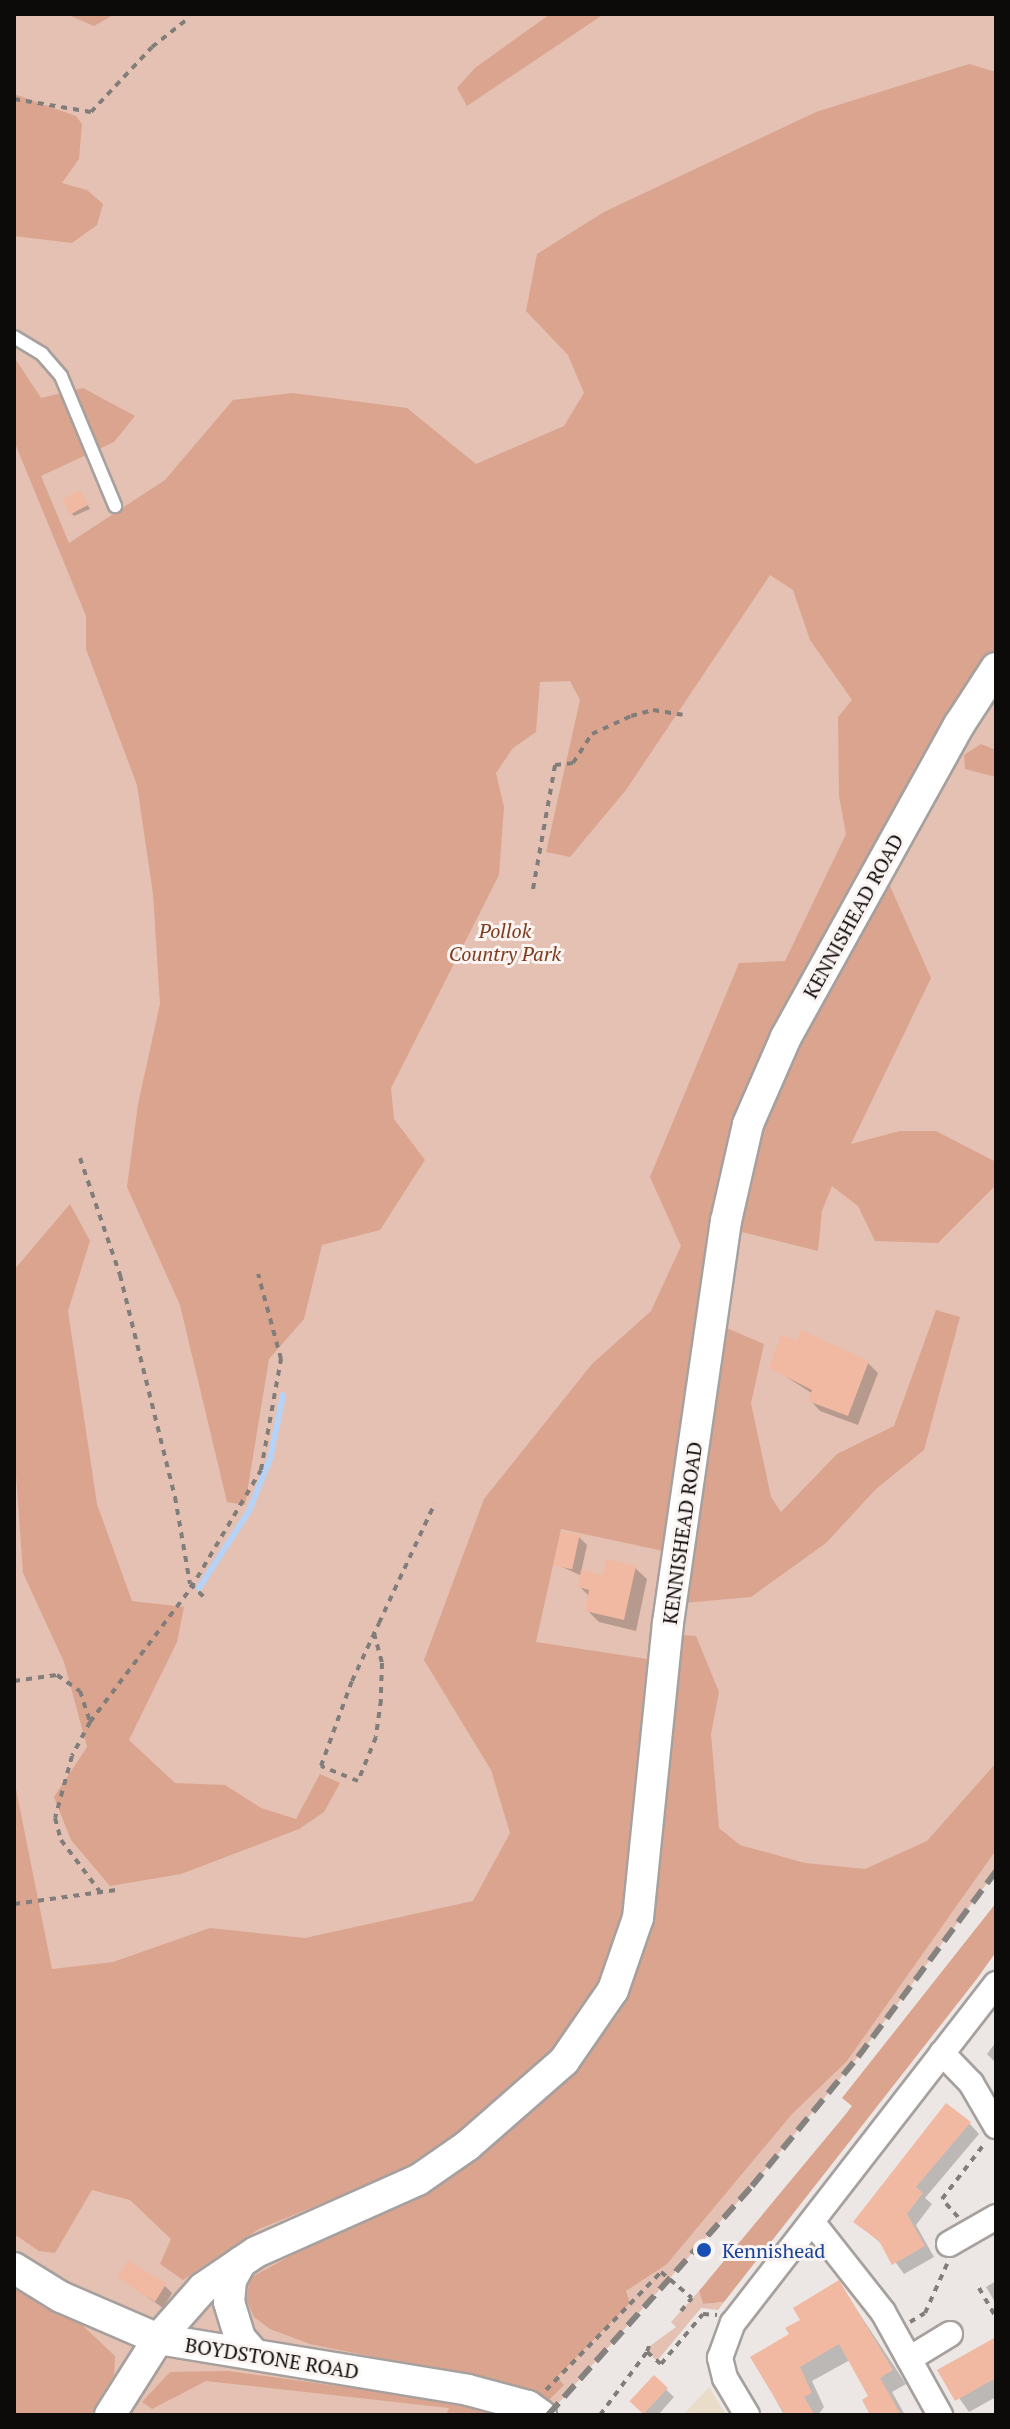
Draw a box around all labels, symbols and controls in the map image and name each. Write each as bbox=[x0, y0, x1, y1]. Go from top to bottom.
street label: KENNISHEAD ROAD bbox=[798, 830, 908, 1002]
park label: Pollok Country Park bbox=[449, 919, 561, 966]
street label: KENNISHEAD ROAD bbox=[657, 1440, 707, 1626]
place label: Kennishead bbox=[722, 2238, 825, 2262]
marker: Kennishead bbox=[693, 2239, 715, 2261]
street label: BOYDSTONE ROAD bbox=[183, 2332, 361, 2384]

